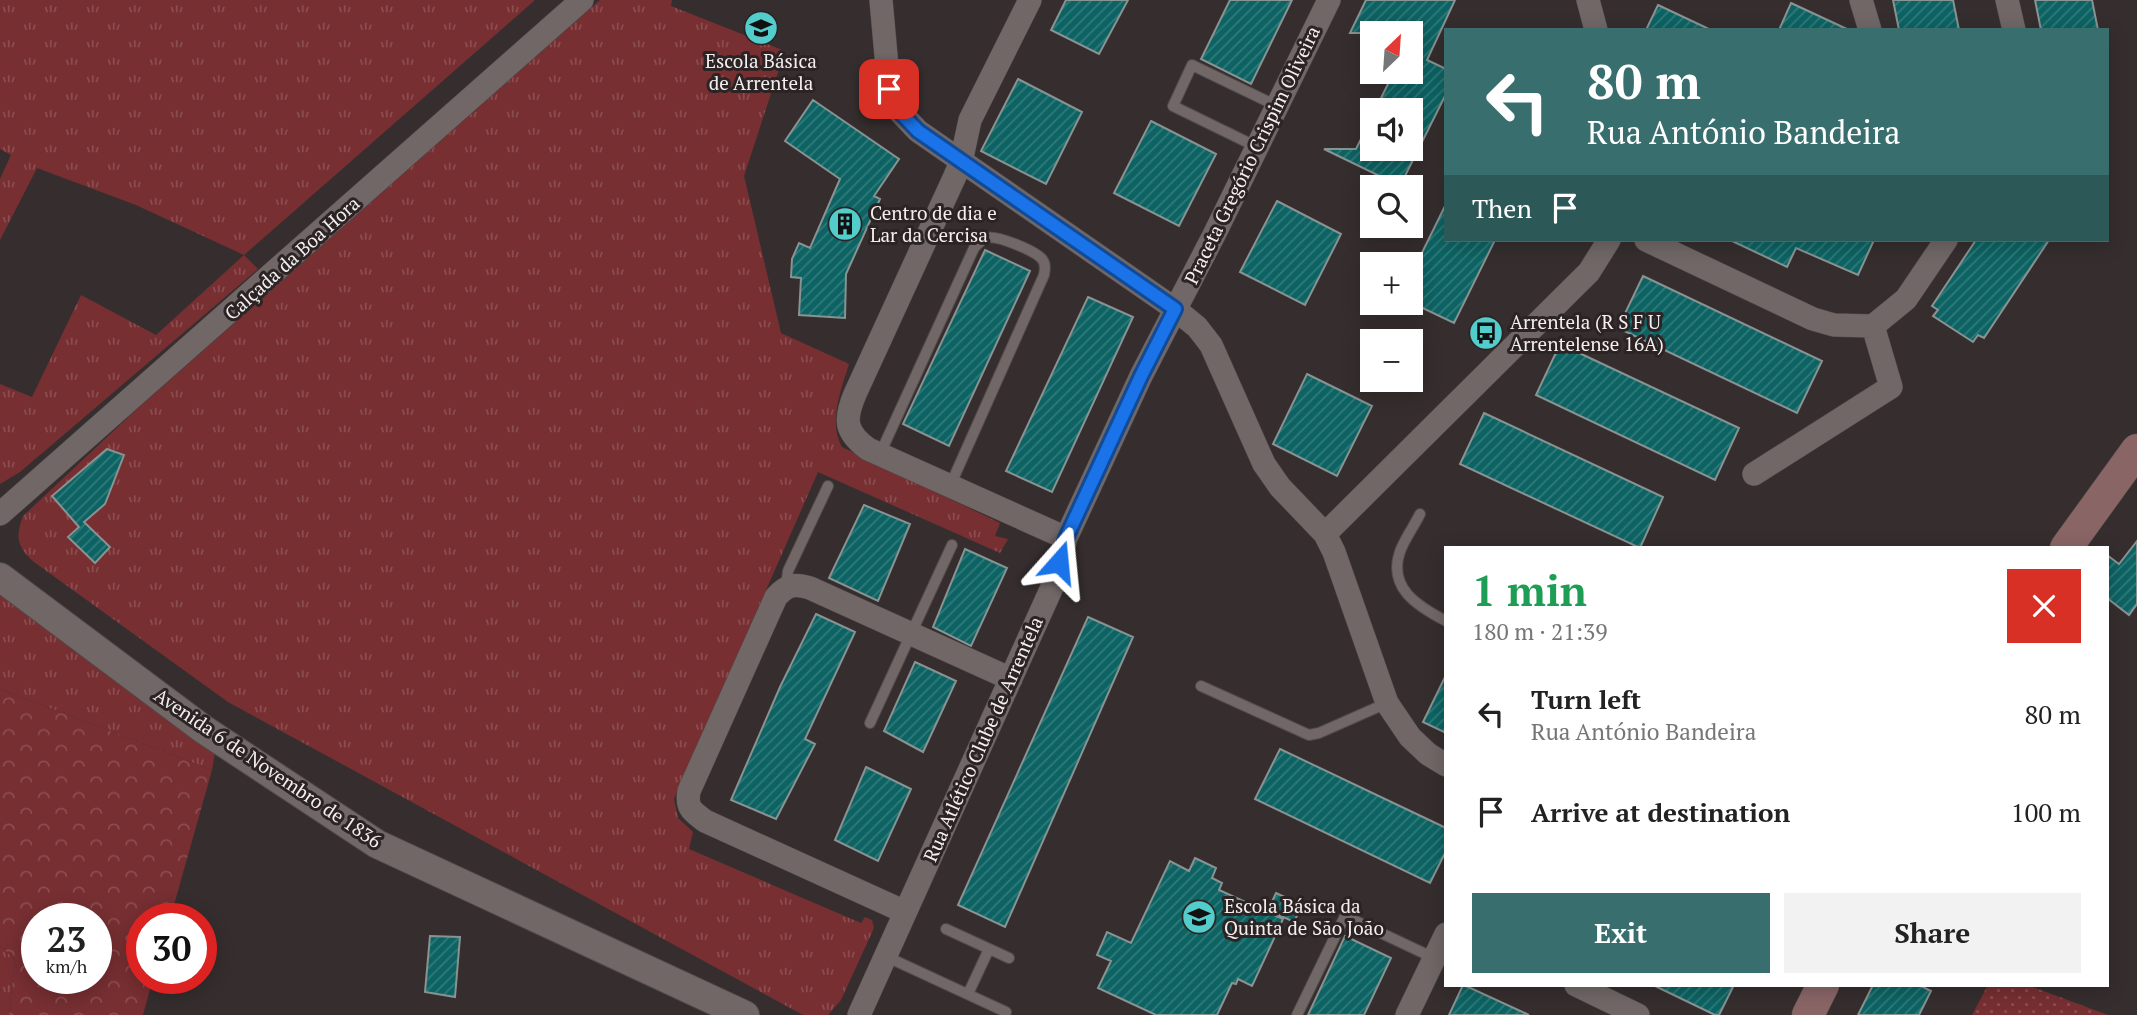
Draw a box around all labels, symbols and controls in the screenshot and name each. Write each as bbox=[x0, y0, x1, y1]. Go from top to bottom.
school or university icon: Escola Básica de Arrentela bbox=[742, 9, 780, 47]
street label: Praceta Gregório Crispim Oliveira bbox=[1178, 21, 1325, 288]
north arrow bbox=[1360, 21, 1423, 84]
map controls bbox=[1360, 21, 1423, 392]
place label: Escola Básica de Arrentela bbox=[705, 48, 817, 95]
text: 80 m bbox=[1587, 48, 1701, 113]
icon: left bbox=[1472, 56, 1563, 147]
pin bbox=[859, 59, 919, 119]
icon: arrive bbox=[870, 70, 908, 108]
button: sound bbox=[1360, 98, 1423, 161]
text: Rua António Bandeira bbox=[1587, 111, 1900, 153]
button: search bbox=[1360, 175, 1423, 238]
icon: arrive bbox=[1546, 189, 1584, 227]
street label: Calçada da Boa Hora bbox=[219, 190, 365, 325]
text: Then bbox=[1472, 191, 1532, 225]
place label: Centro de dia e Lar da Cercisa bbox=[870, 200, 997, 247]
building icon: Centro de dia e Lar da Cercisa bbox=[826, 205, 864, 243]
button: + bbox=[1360, 252, 1423, 315]
place label: Arrentela (R S F U Arrentelense 16A) bbox=[1510, 309, 1664, 356]
bus stop icon: Arrentela (R S F U Arrentelense 16A) bbox=[1467, 314, 1505, 352]
button: − bbox=[1360, 329, 1423, 392]
position arrow bbox=[1022, 525, 1096, 599]
text: 1 min bbox=[1472, 562, 1587, 618]
button: close bbox=[2007, 569, 2081, 643]
street label: Rua Atlético Clube de Arrentela bbox=[917, 612, 1048, 865]
text: 180 m · 21:39 bbox=[1472, 616, 1607, 647]
street label: Avenida 6 de Novembro de 1836 bbox=[150, 682, 387, 853]
text: Turn left bbox=[1531, 682, 1641, 716]
icon: left bbox=[1472, 695, 1510, 733]
text: 80 m bbox=[2025, 697, 2081, 731]
text: Rua António Bandeira bbox=[1531, 716, 1756, 747]
icon: arrive bbox=[1472, 793, 1510, 831]
text: Arrive at destination bbox=[1531, 795, 1790, 829]
text: 100 m bbox=[2011, 795, 2081, 829]
place label: Escola Básica da Quinta de São João bbox=[1224, 893, 1384, 940]
button: Exit bbox=[1472, 893, 1770, 973]
button: Share bbox=[1784, 893, 2081, 973]
school or university icon: Escola Básica da Quinta de São João bbox=[1180, 898, 1218, 936]
speed limit sign: 30 bbox=[126, 903, 217, 994]
text: 23 bbox=[47, 916, 86, 962]
text: km/h bbox=[46, 954, 87, 978]

